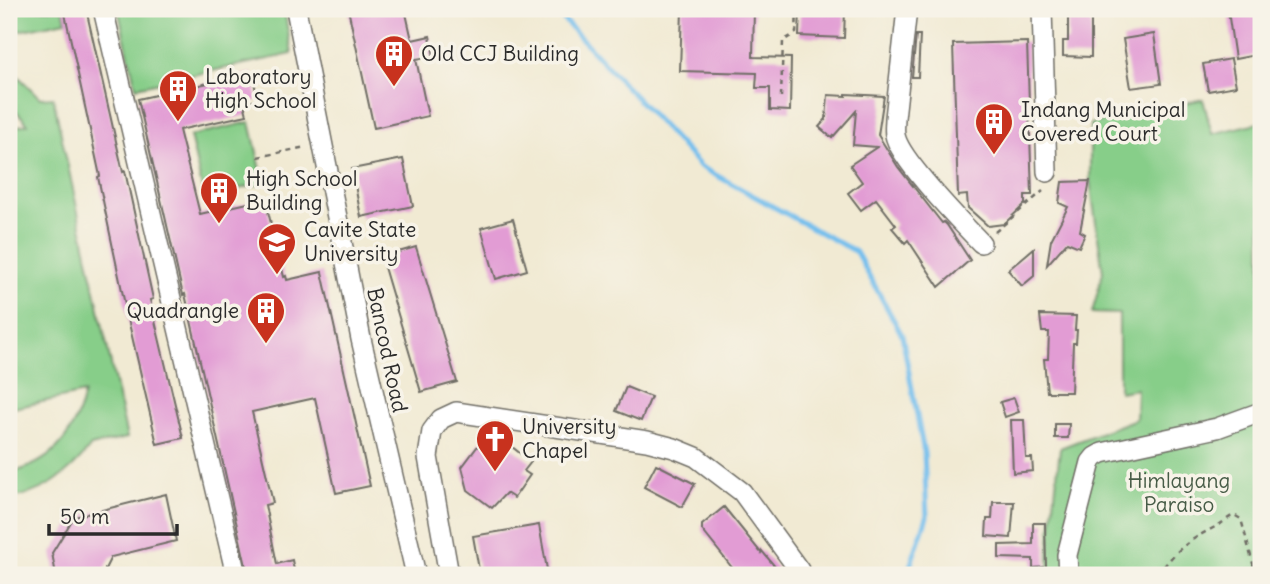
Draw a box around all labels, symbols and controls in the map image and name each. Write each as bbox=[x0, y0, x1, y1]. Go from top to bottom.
building icon: Old CCJ Building bbox=[373, 33, 415, 88]
place label: Old CCJ Building bbox=[421, 40, 579, 67]
place label: Laboratory High School bbox=[205, 63, 316, 114]
building icon: Laboratory High School bbox=[157, 68, 199, 123]
place label: Indang Municipal Covered Court bbox=[1021, 96, 1185, 147]
building icon: Indang Municipal Covered Court bbox=[973, 101, 1015, 156]
place label: High School Building bbox=[246, 165, 357, 216]
building icon: High School Building bbox=[198, 170, 240, 225]
place label: Cavite State University bbox=[304, 216, 416, 267]
school or university icon: Cavite State University bbox=[256, 221, 298, 276]
street label: Bancod Road bbox=[361, 285, 414, 415]
building icon: Quadrangle bbox=[245, 290, 287, 345]
place label: Quadrangle bbox=[127, 297, 239, 324]
place label: University Chapel bbox=[522, 413, 616, 464]
church icon: University Chapel bbox=[474, 418, 516, 473]
park label: Himlayang Paraiso bbox=[1128, 467, 1230, 518]
scale bar bbox=[49, 493, 177, 537]
text: 50 m bbox=[60, 503, 109, 530]

